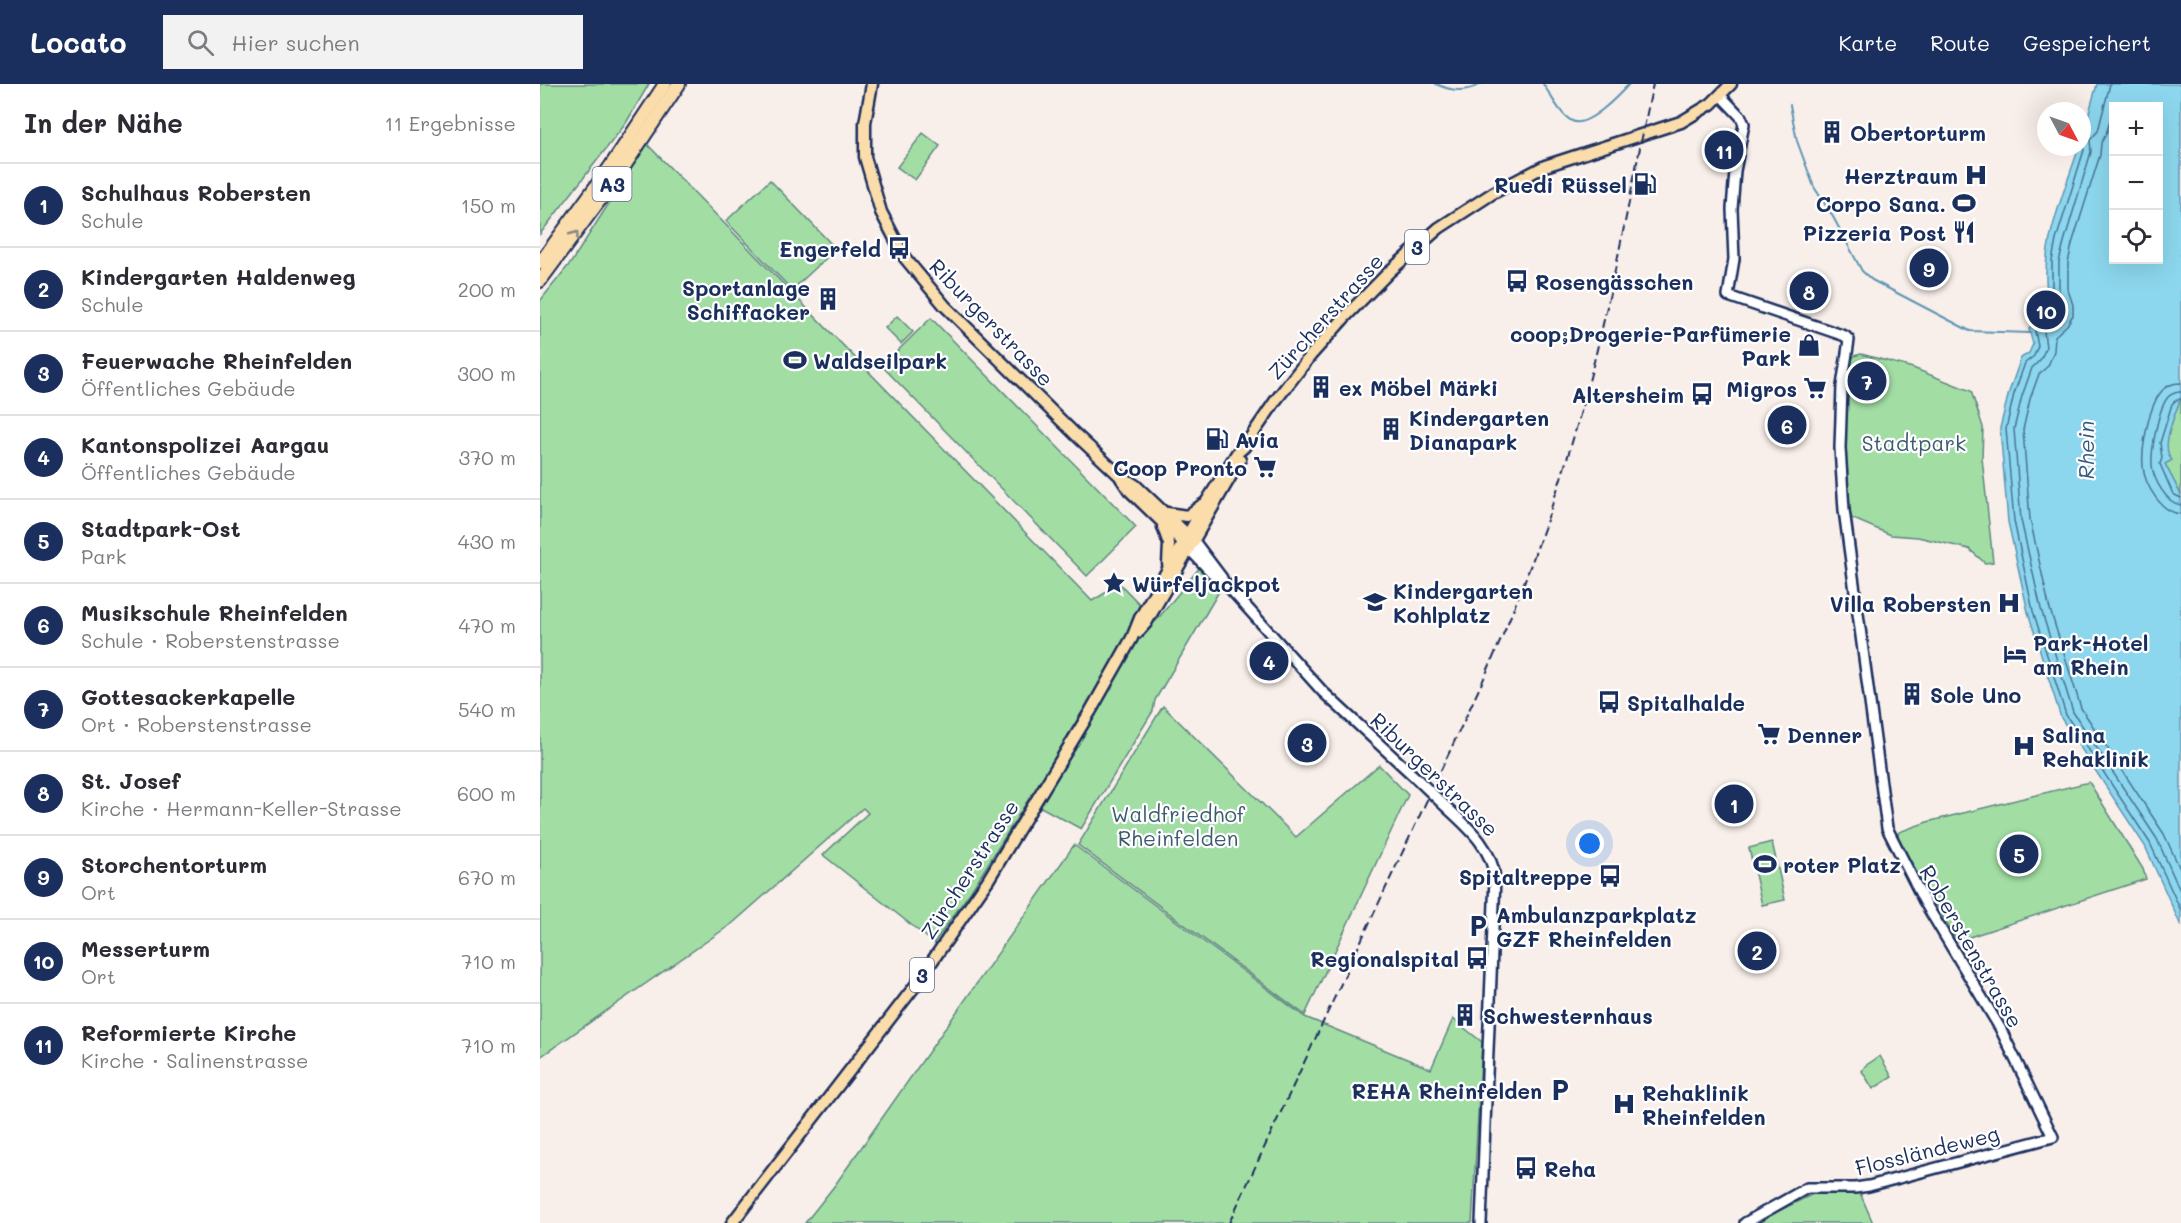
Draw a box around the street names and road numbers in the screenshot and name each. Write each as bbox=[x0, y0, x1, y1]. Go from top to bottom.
road number: A3 bbox=[592, 167, 632, 201]
road number: 3 bbox=[1405, 230, 1429, 264]
street label: Zürcherstrasse bbox=[1261, 247, 1389, 385]
street label: Riburgerstrasse bbox=[924, 252, 1060, 392]
street label: Riburgerstrasse bbox=[1365, 706, 1505, 842]
street label: Zürcherstrasse bbox=[914, 794, 1024, 944]
street label: Roberstenstrasse bbox=[1914, 860, 2030, 1032]
road number: 3 bbox=[910, 958, 934, 992]
street label: Flossländeweg bbox=[1852, 1119, 2002, 1181]

